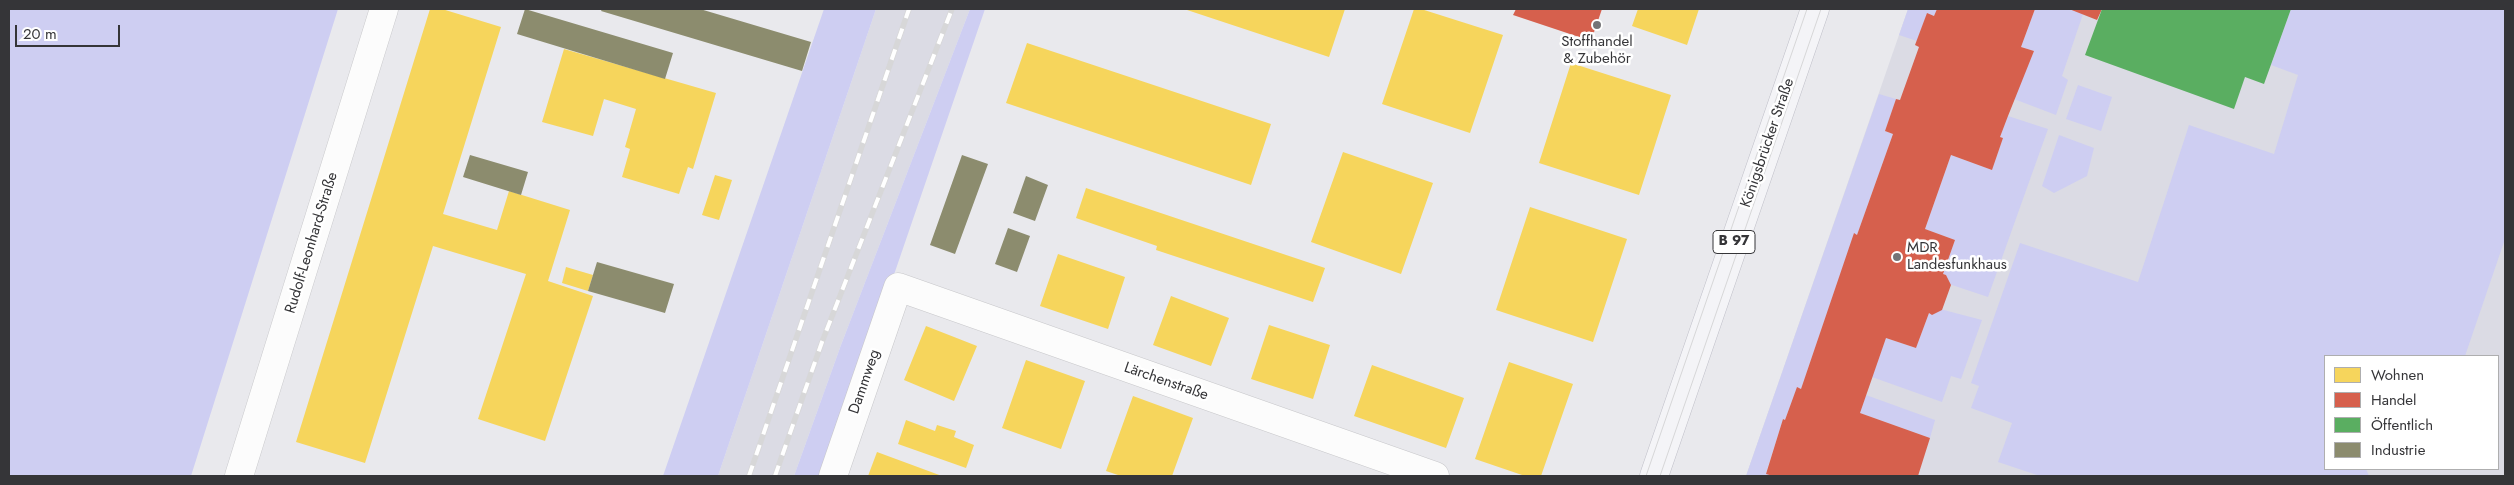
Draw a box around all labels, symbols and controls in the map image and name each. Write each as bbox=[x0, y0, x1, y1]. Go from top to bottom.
scale bar bbox=[18, 15, 122, 47]
marker: Stoffhandel & Zubehör bbox=[1591, 19, 1603, 31]
text: 20 m bbox=[23, 23, 57, 45]
place label: Stoffhandel & Zubehör bbox=[1561, 33, 1633, 68]
street label: Königsbrücker Straße bbox=[1737, 76, 1799, 210]
street label: Rudolf-Leonhard-Straße bbox=[282, 170, 342, 316]
road number: B 97 bbox=[1713, 230, 1755, 253]
place label: MDR Landesfunkhaus bbox=[1907, 239, 2007, 274]
marker: MDR Landesfunkhaus bbox=[1891, 251, 1903, 263]
street label: Dammweg bbox=[846, 347, 884, 417]
legend bbox=[2324, 355, 2499, 470]
street label: Lärchenstraße bbox=[1122, 359, 1210, 405]
text: Wohnen bbox=[2371, 364, 2424, 386]
text: Handel bbox=[2371, 389, 2417, 411]
text: Öffentlich bbox=[2371, 414, 2433, 436]
text: Industrie bbox=[2371, 439, 2425, 461]

